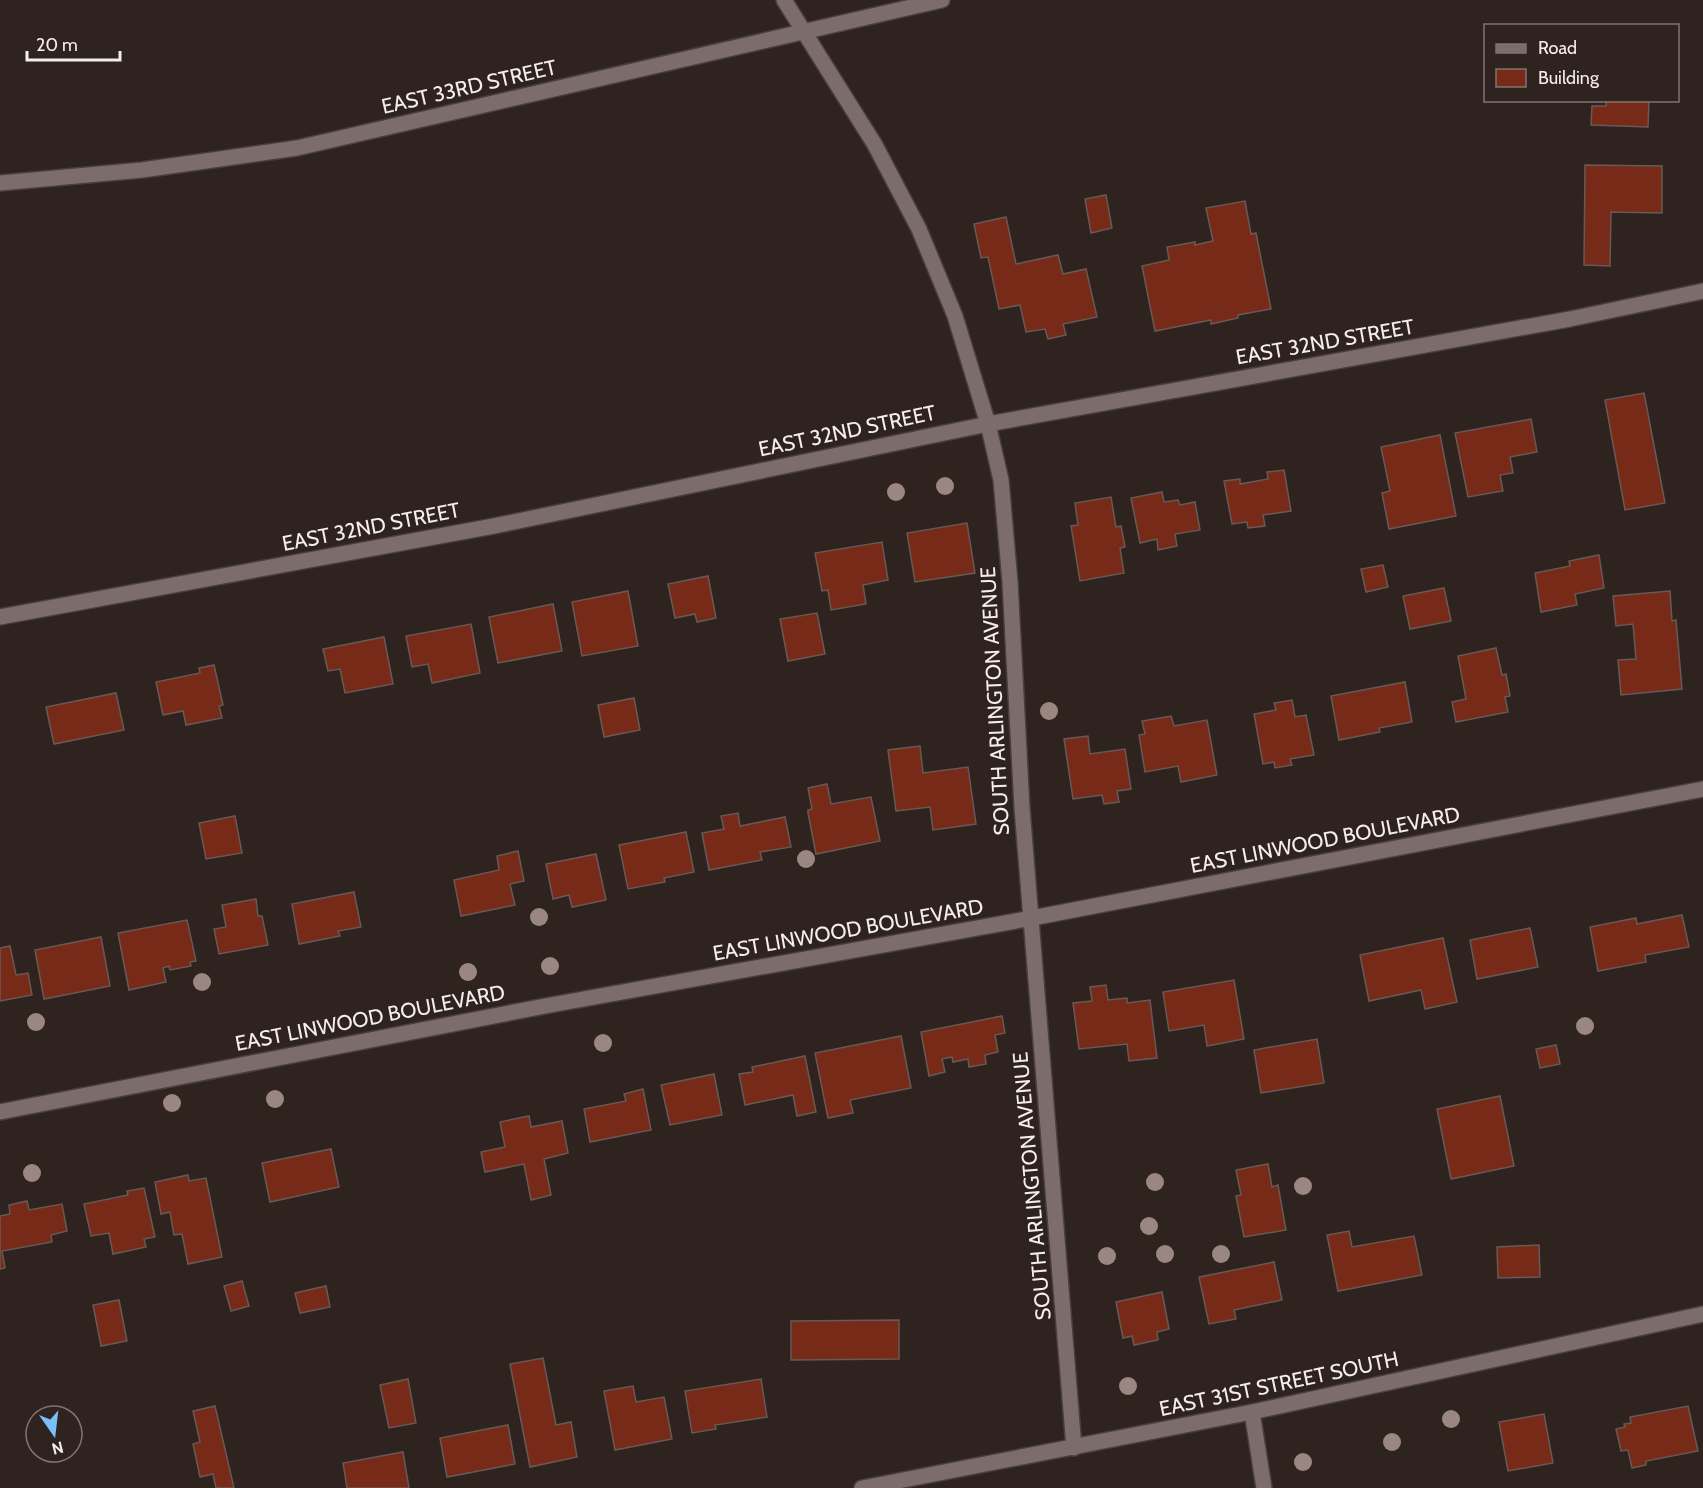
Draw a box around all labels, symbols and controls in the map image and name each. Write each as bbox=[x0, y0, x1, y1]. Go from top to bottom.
scale bar bbox=[27, 24, 120, 62]
legend bbox=[1484, 24, 1679, 102]
text: 20 m bbox=[36, 34, 78, 56]
text: Road bbox=[1538, 37, 1577, 59]
street label: EAST 33RD STREET bbox=[379, 54, 559, 119]
text: Building bbox=[1538, 67, 1600, 89]
street label: EAST 32ND STREET bbox=[1234, 314, 1416, 369]
street label: EAST 32ND STREET bbox=[756, 400, 938, 462]
street label: EAST 32ND STREET bbox=[280, 497, 462, 556]
street label: SOUTH ARLINGTON AVENUE bbox=[975, 566, 1014, 836]
street label: EAST LINWOOD BOULEVARD bbox=[1188, 801, 1462, 878]
street label: EAST LINWOOD BOULEVARD bbox=[711, 893, 985, 966]
street label: EAST LINWOOD BOULEVARD bbox=[233, 979, 507, 1056]
street label: SOUTH ARLINGTON AVENUE bbox=[1007, 1051, 1056, 1321]
street label: EAST 31ST STREET SOUTH bbox=[1157, 1346, 1401, 1421]
north arrow bbox=[24, 1404, 84, 1464]
text: N bbox=[50, 1437, 65, 1459]

